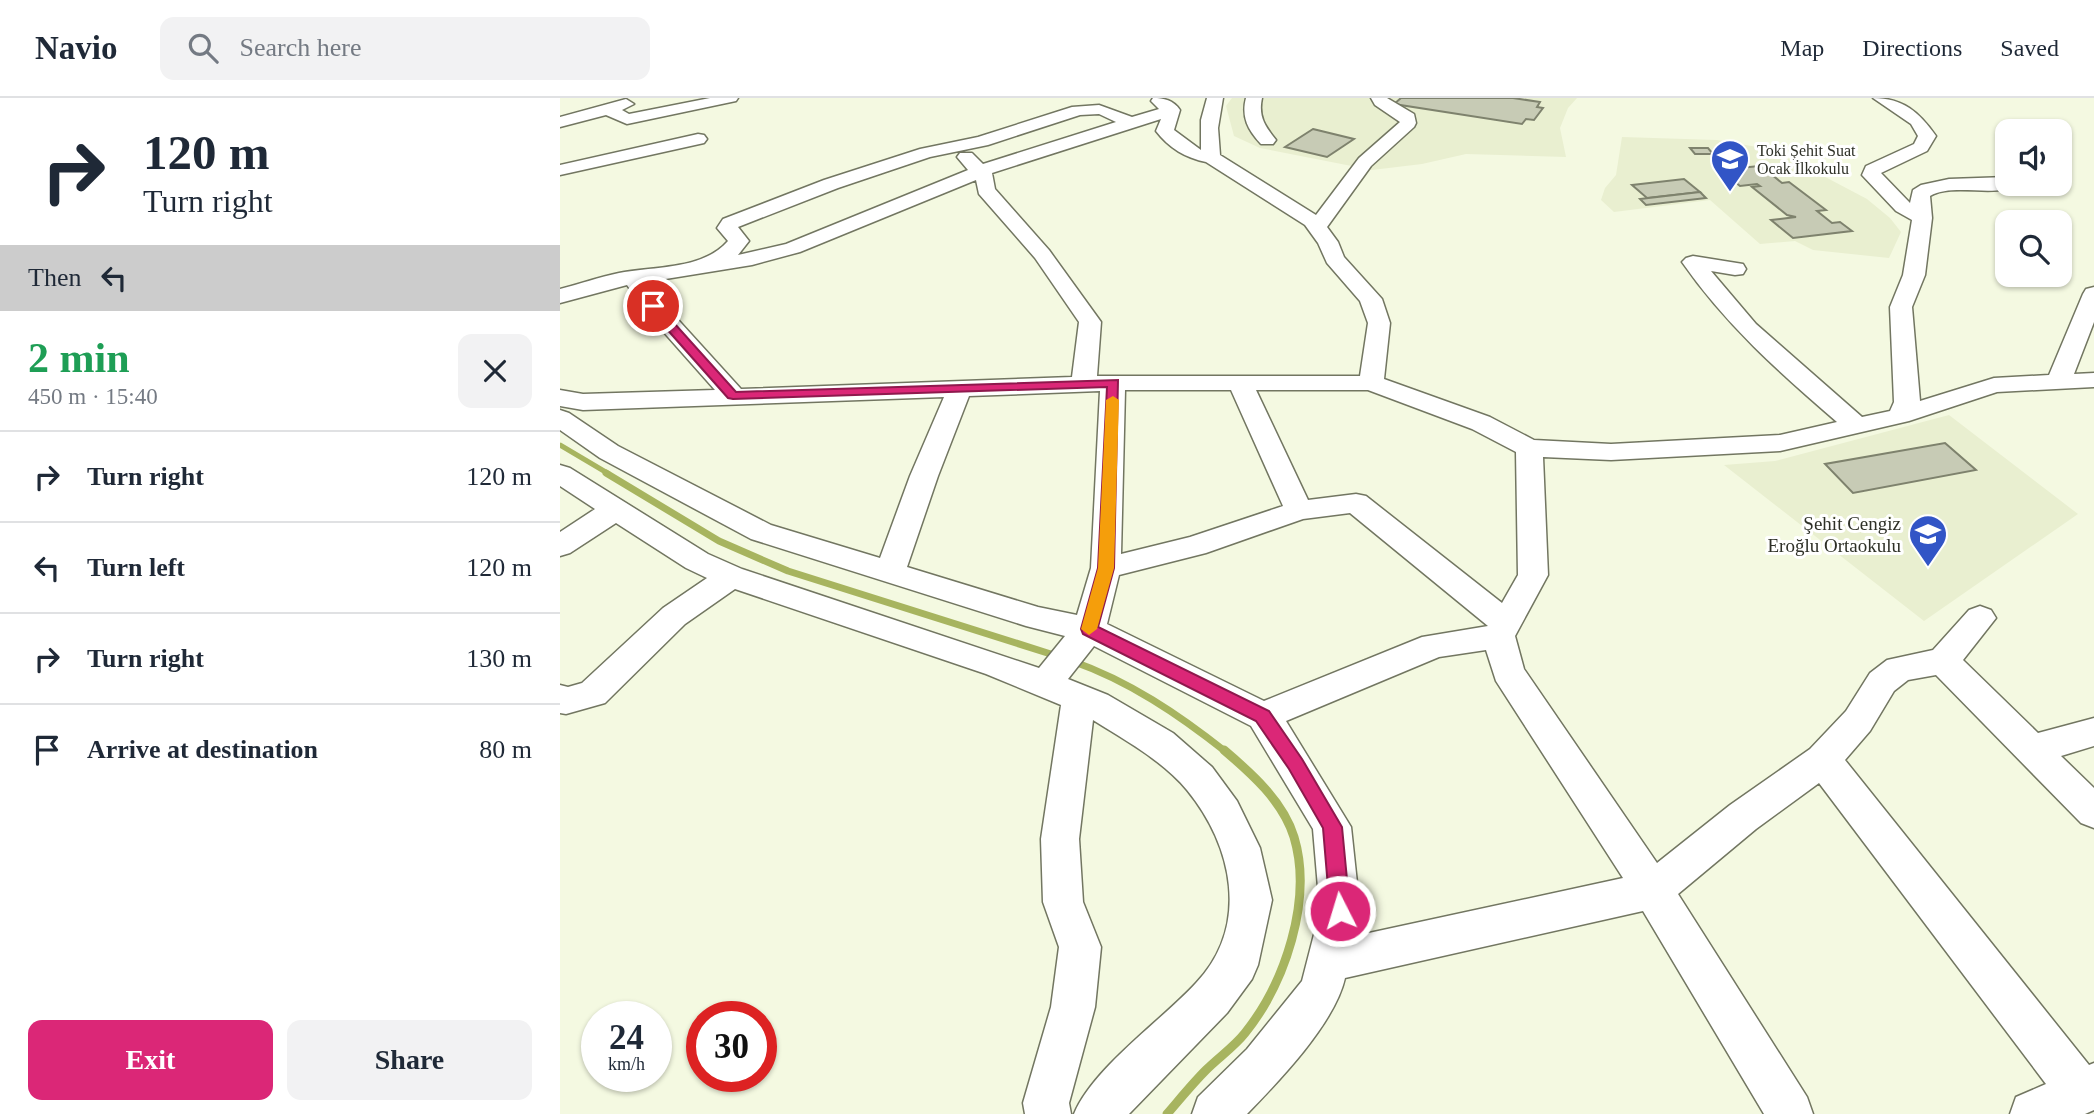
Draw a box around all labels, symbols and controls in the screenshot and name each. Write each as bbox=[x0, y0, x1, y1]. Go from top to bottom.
search box bbox=[160, 17, 650, 80]
icon: search bbox=[184, 29, 222, 67]
text: Navio bbox=[35, 30, 118, 66]
text: Search here bbox=[240, 33, 361, 62]
text: Map bbox=[1780, 35, 1824, 61]
text: Directions bbox=[1862, 35, 1962, 61]
text: Saved bbox=[2000, 35, 2059, 61]
map controls bbox=[1995, 119, 2072, 287]
button: sound bbox=[1995, 119, 2072, 196]
text: 120 m bbox=[143, 125, 270, 180]
icon: right bbox=[28, 126, 119, 217]
school or university icon: Toki Şehit Suat Ocak İlkokulu bbox=[1709, 138, 1751, 193]
place label: Toki Şehit Suat Ocak İlkokulu bbox=[1757, 142, 1856, 177]
text: Turn right bbox=[143, 183, 273, 219]
button: search bbox=[1995, 210, 2072, 287]
icon: left bbox=[95, 259, 133, 297]
text: Then bbox=[28, 263, 81, 292]
pin bbox=[623, 276, 683, 336]
icon: arrive bbox=[634, 287, 672, 325]
button: close bbox=[458, 334, 532, 408]
text: 2 min bbox=[28, 335, 130, 381]
text: 450 m · 15:40 bbox=[28, 384, 158, 409]
icon: right bbox=[28, 458, 66, 496]
text: Turn right bbox=[87, 462, 204, 491]
text: 120 m bbox=[466, 462, 532, 491]
place label: Şehit Cengiz Eroğlu Ortaokulu bbox=[1767, 513, 1901, 556]
school or university icon: Şehit Cengiz Eroğlu Ortaokulu bbox=[1907, 513, 1949, 568]
icon: left bbox=[28, 549, 66, 587]
text: Turn left bbox=[87, 553, 185, 582]
text: 120 m bbox=[466, 553, 532, 582]
icon: right bbox=[28, 640, 66, 678]
text: Turn right bbox=[87, 644, 204, 673]
text: 130 m bbox=[466, 644, 532, 673]
icon: arrive bbox=[28, 731, 66, 769]
text: Arrive at destination bbox=[87, 735, 318, 764]
text: 80 m bbox=[479, 735, 532, 764]
position arrow bbox=[1303, 874, 1377, 948]
speed limit sign: 30 bbox=[686, 1001, 777, 1092]
text: 24 bbox=[609, 1018, 644, 1057]
button: Exit bbox=[28, 1020, 273, 1100]
button: Share bbox=[287, 1020, 532, 1100]
text: km/h bbox=[608, 1054, 645, 1074]

